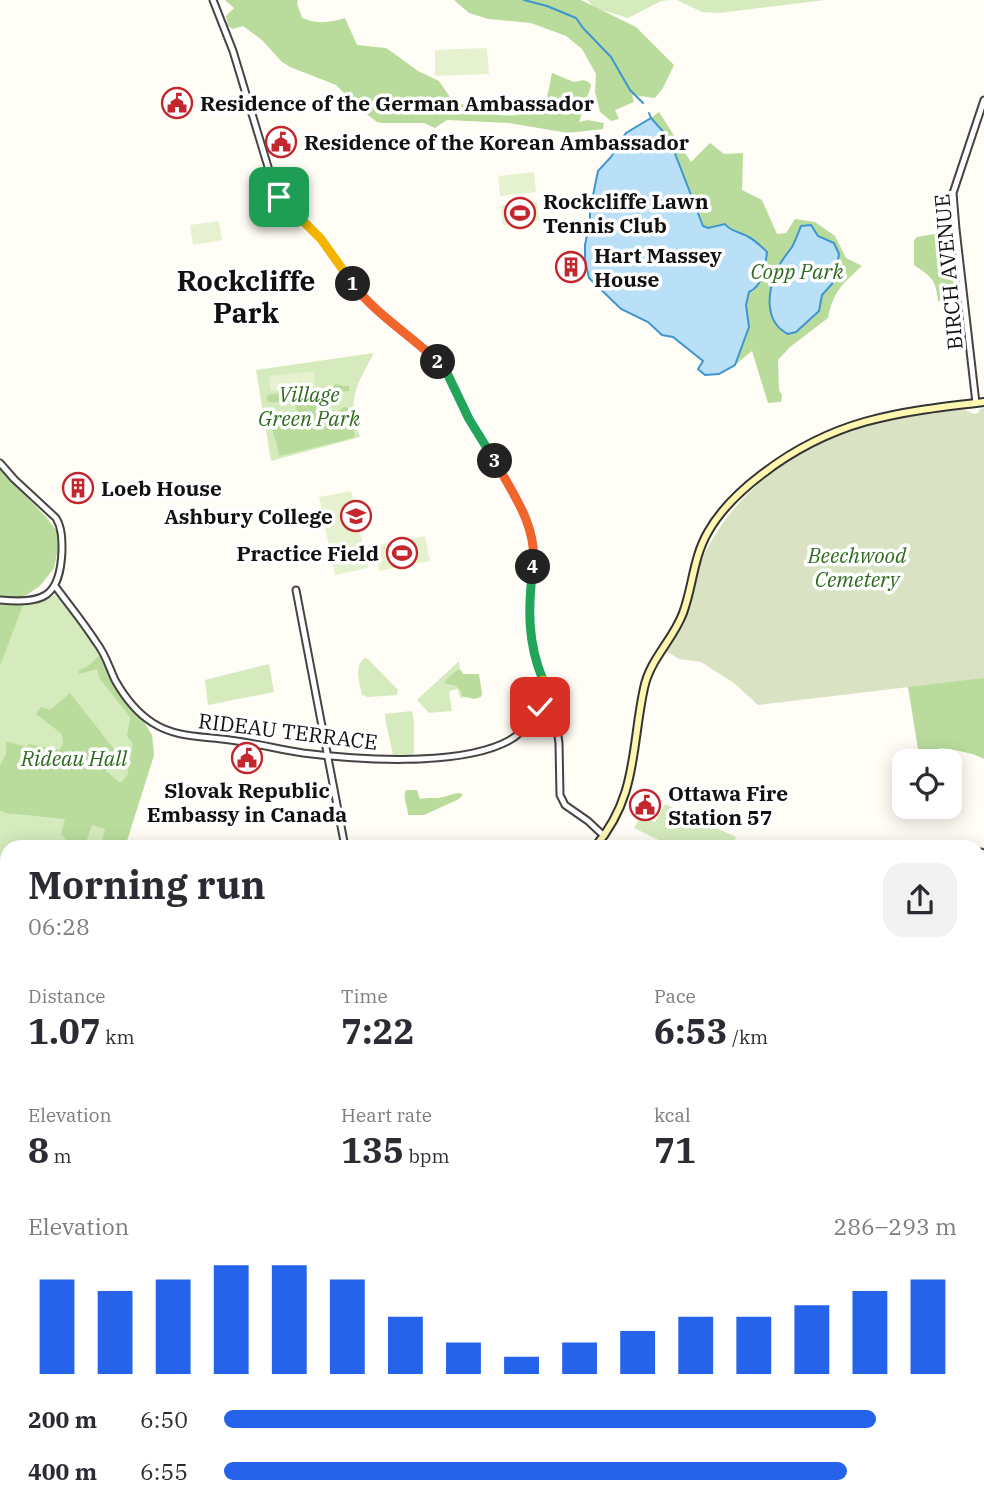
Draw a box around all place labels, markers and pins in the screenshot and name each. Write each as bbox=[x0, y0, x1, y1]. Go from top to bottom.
public building icon: Residence of the German Ambassador bbox=[160, 86, 194, 120]
place label: Residence of the German Ambassador bbox=[200, 89, 595, 117]
public building icon: Residence of the Korean Ambassador bbox=[264, 125, 298, 159]
place label: Residence of the Korean Ambassador bbox=[304, 128, 690, 156]
pin bbox=[249, 167, 309, 227]
place label: Rockcliffe Lawn Tennis Club bbox=[543, 187, 709, 239]
sports icon: Rockcliffe Lawn Tennis Club bbox=[503, 196, 537, 230]
place label: Hart Massey House bbox=[594, 241, 722, 293]
building icon: Hart Massey House bbox=[554, 250, 588, 284]
pin: 1 bbox=[336, 266, 370, 302]
pin: 2 bbox=[420, 344, 456, 380]
pin: 3 bbox=[477, 444, 512, 478]
building icon: Loeb House bbox=[61, 471, 95, 505]
place label: Loeb House bbox=[101, 474, 222, 502]
school or university icon: Ashbury College bbox=[339, 499, 373, 533]
place label: Ashbury College bbox=[164, 502, 333, 530]
sports icon: Practice Field bbox=[385, 536, 419, 570]
place label: Practice Field bbox=[236, 539, 379, 567]
pin: 4 bbox=[516, 550, 550, 584]
pin bbox=[510, 677, 570, 737]
public building icon: Slovak Republic Embassy in Canada bbox=[230, 741, 264, 775]
place label: Slovak Republic Embassy in Canada bbox=[147, 776, 347, 828]
place label: Ottawa Fire Station 57 bbox=[668, 779, 788, 831]
public building icon: Ottawa Fire Station 57 bbox=[628, 788, 662, 822]

